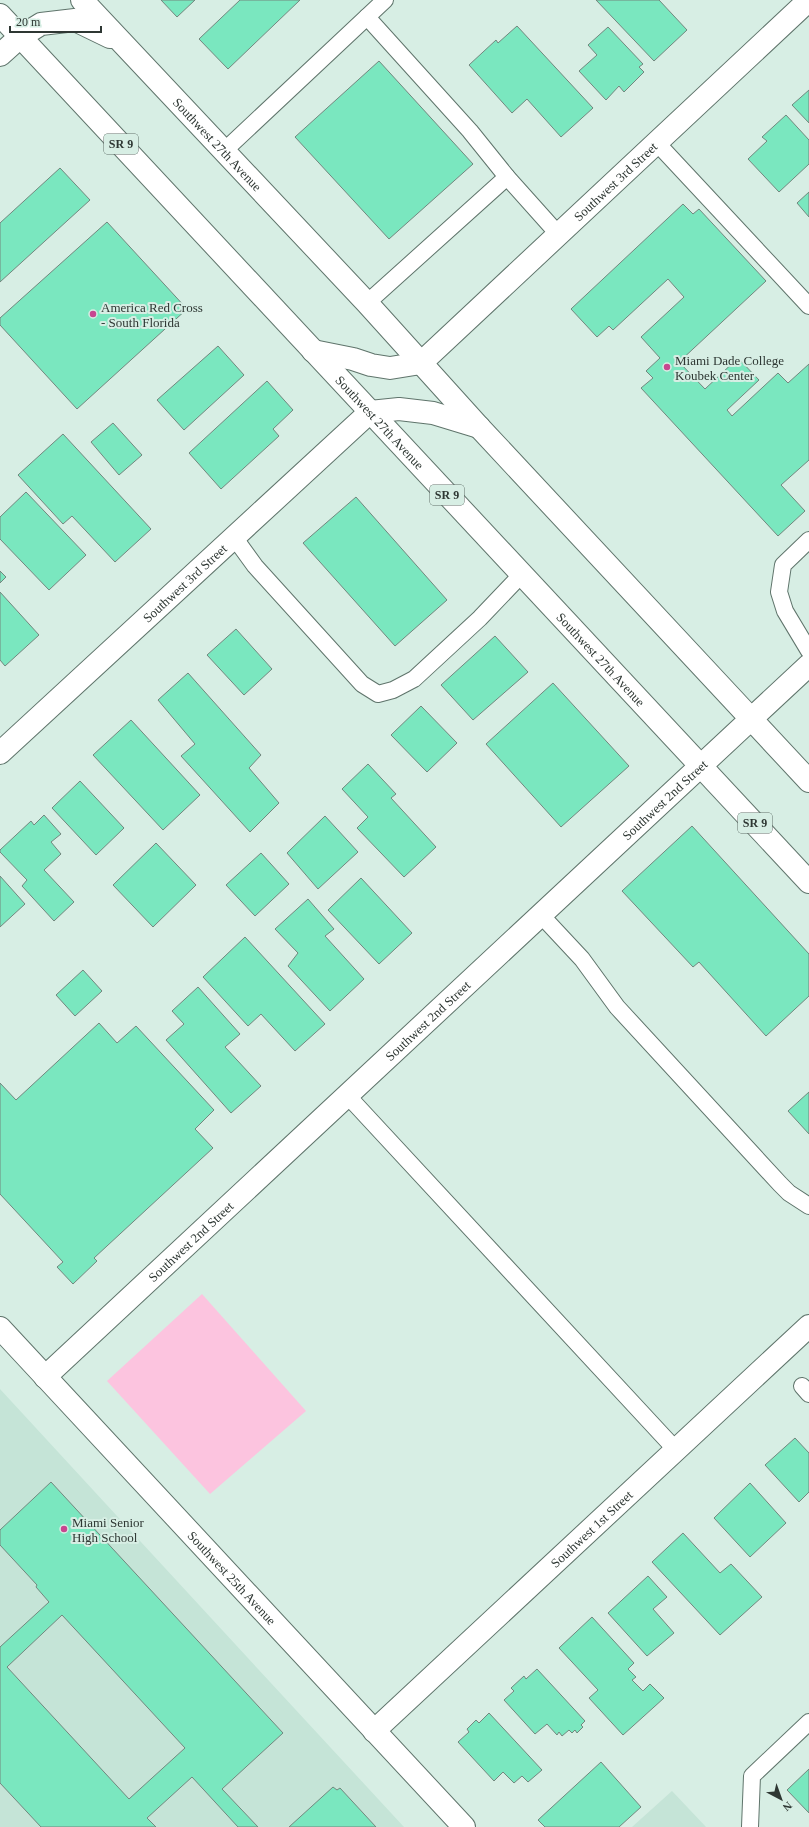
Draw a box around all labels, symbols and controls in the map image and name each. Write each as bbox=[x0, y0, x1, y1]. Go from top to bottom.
scale bar bbox=[10, 8, 101, 34]
text: 20 m bbox=[16, 15, 41, 29]
street label: Southwest 27th Avenue bbox=[170, 94, 265, 194]
road number: SR 9 bbox=[104, 134, 138, 154]
street label: Southwest 3rd Street bbox=[571, 138, 660, 224]
place label: America Red Cross - South Florida bbox=[101, 300, 203, 330]
marker: America Red Cross - South Florida bbox=[88, 309, 98, 319]
place label: Miami Dade College Koubek Center bbox=[675, 353, 784, 383]
marker: Miami Dade College Koubek Center bbox=[662, 362, 672, 372]
street label: Southwest 27th Avenue bbox=[333, 372, 427, 472]
road number: SR 9 bbox=[430, 485, 464, 505]
street label: Southwest 3rd Street bbox=[140, 540, 230, 625]
street label: Southwest 27th Avenue bbox=[554, 609, 649, 709]
street label: Southwest 2nd Street bbox=[619, 756, 710, 843]
road number: SR 9 bbox=[738, 813, 772, 833]
street label: Southwest 2nd Street bbox=[382, 977, 473, 1064]
street label: Southwest 2nd Street bbox=[145, 1198, 236, 1285]
street label: Southwest 1st Street bbox=[547, 1487, 636, 1570]
place label: Miami Senior High School bbox=[72, 1515, 145, 1545]
marker: Miami Senior High School bbox=[59, 1524, 69, 1534]
street label: Southwest 25th Avenue bbox=[185, 1528, 280, 1628]
north arrow bbox=[761, 1779, 801, 1819]
text: N bbox=[781, 1799, 794, 1814]

